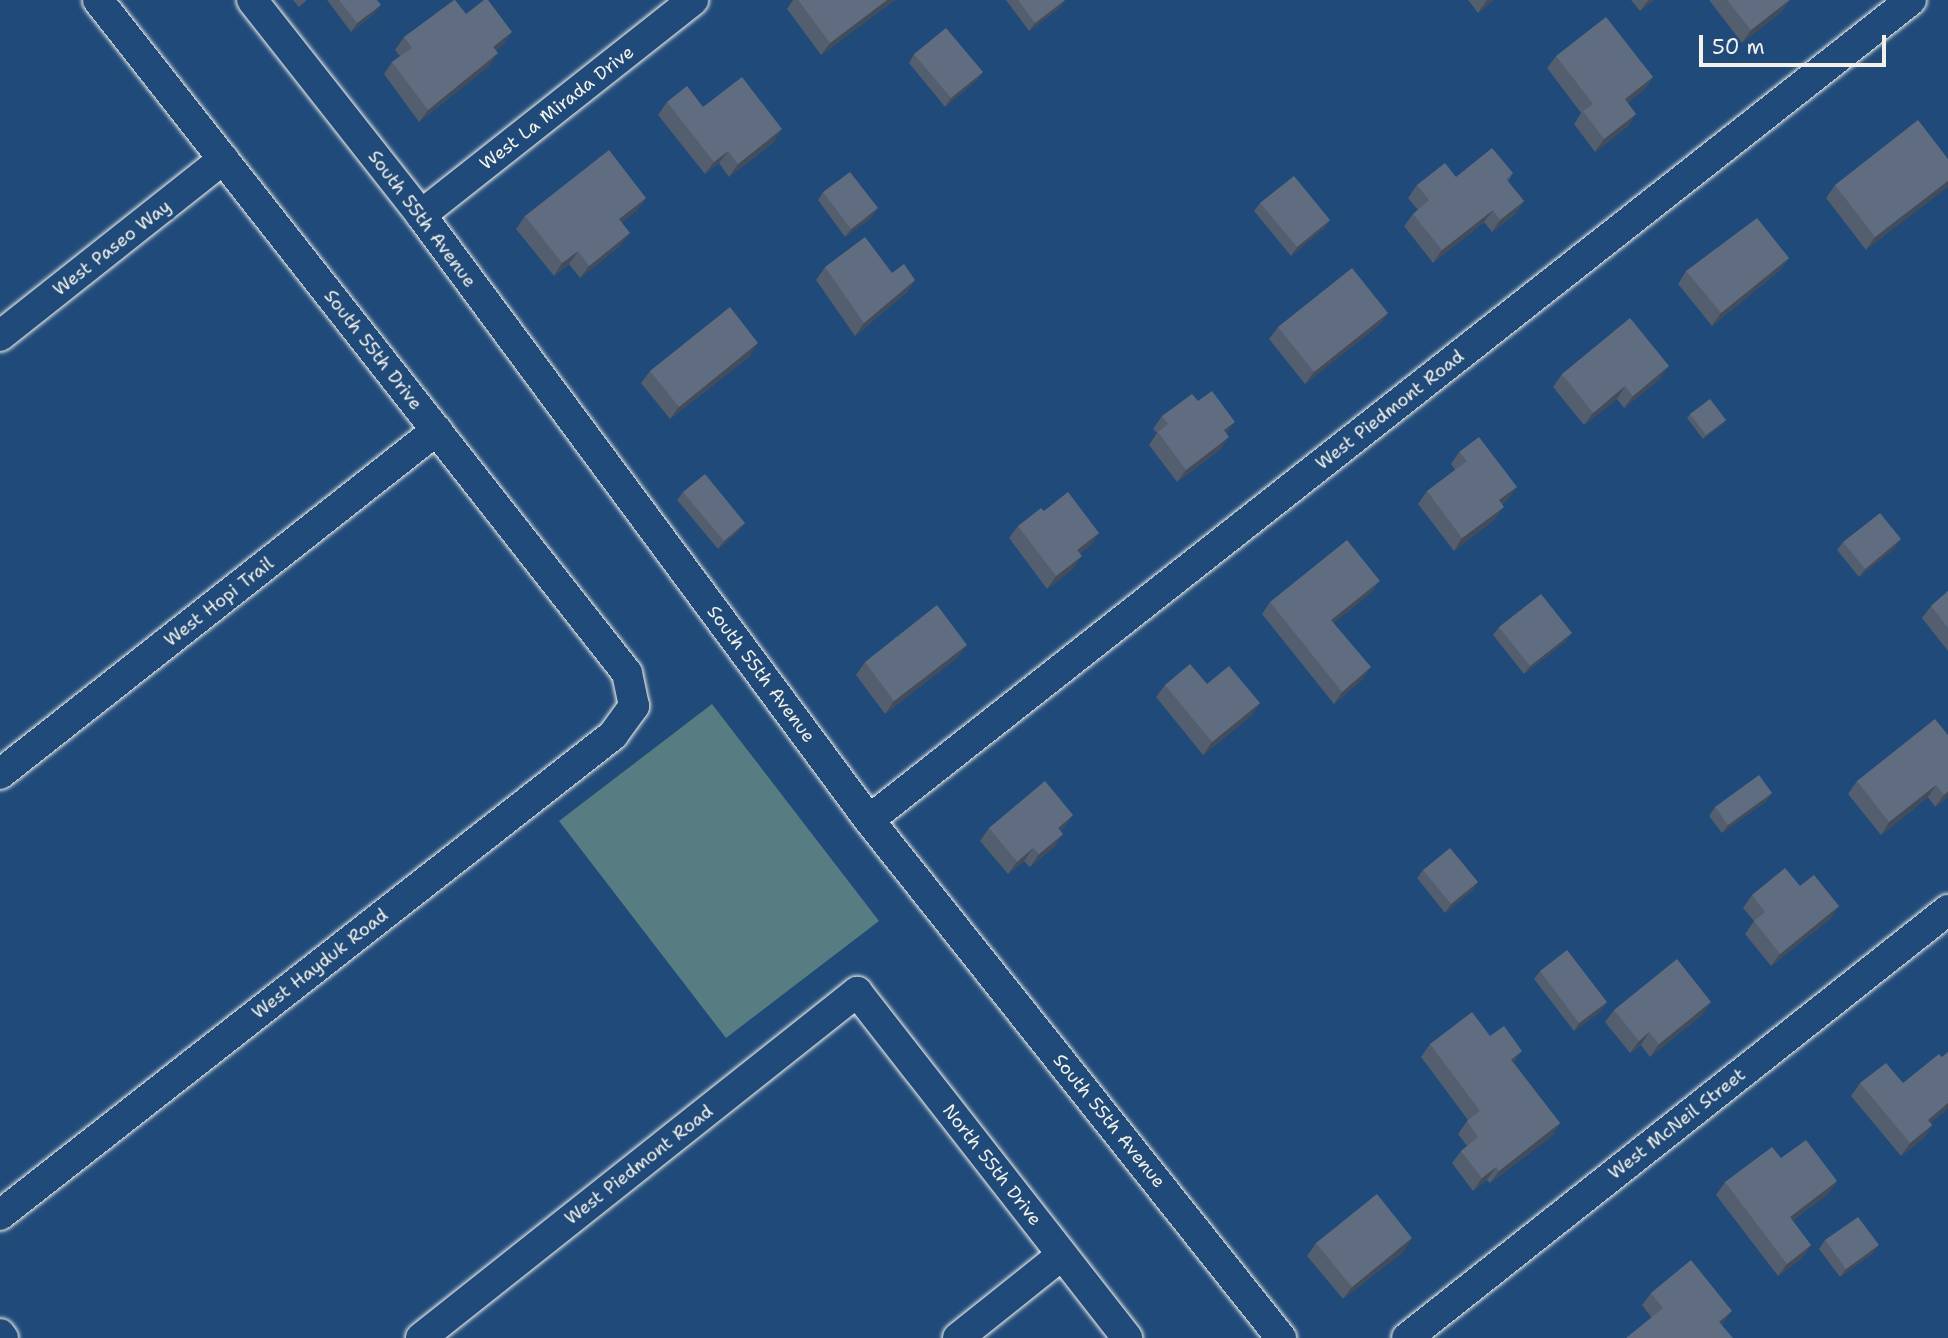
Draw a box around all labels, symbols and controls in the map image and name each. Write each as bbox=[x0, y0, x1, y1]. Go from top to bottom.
scale bar bbox=[1703, 21, 1890, 65]
text: 50 m bbox=[1712, 33, 1765, 61]
street label: West La Mirada Drive bbox=[476, 41, 638, 175]
street label: South 55th Avenue bbox=[363, 146, 481, 292]
street label: West Paseo Way bbox=[49, 195, 175, 301]
street label: South 55th Drive bbox=[319, 286, 427, 414]
street label: West Piedmont Road bbox=[1312, 345, 1468, 475]
street label: West Hopi Trail bbox=[160, 553, 278, 651]
street label: South 55th Avenue bbox=[702, 601, 820, 747]
street label: West Hayduk Road bbox=[248, 904, 392, 1024]
street label: South 55th Avenue bbox=[1048, 1050, 1170, 1192]
street label: West McNeil Street bbox=[1604, 1064, 1750, 1184]
street label: West Piedmont Road bbox=[561, 1100, 717, 1230]
street label: North 55th Drive bbox=[938, 1100, 1046, 1230]

